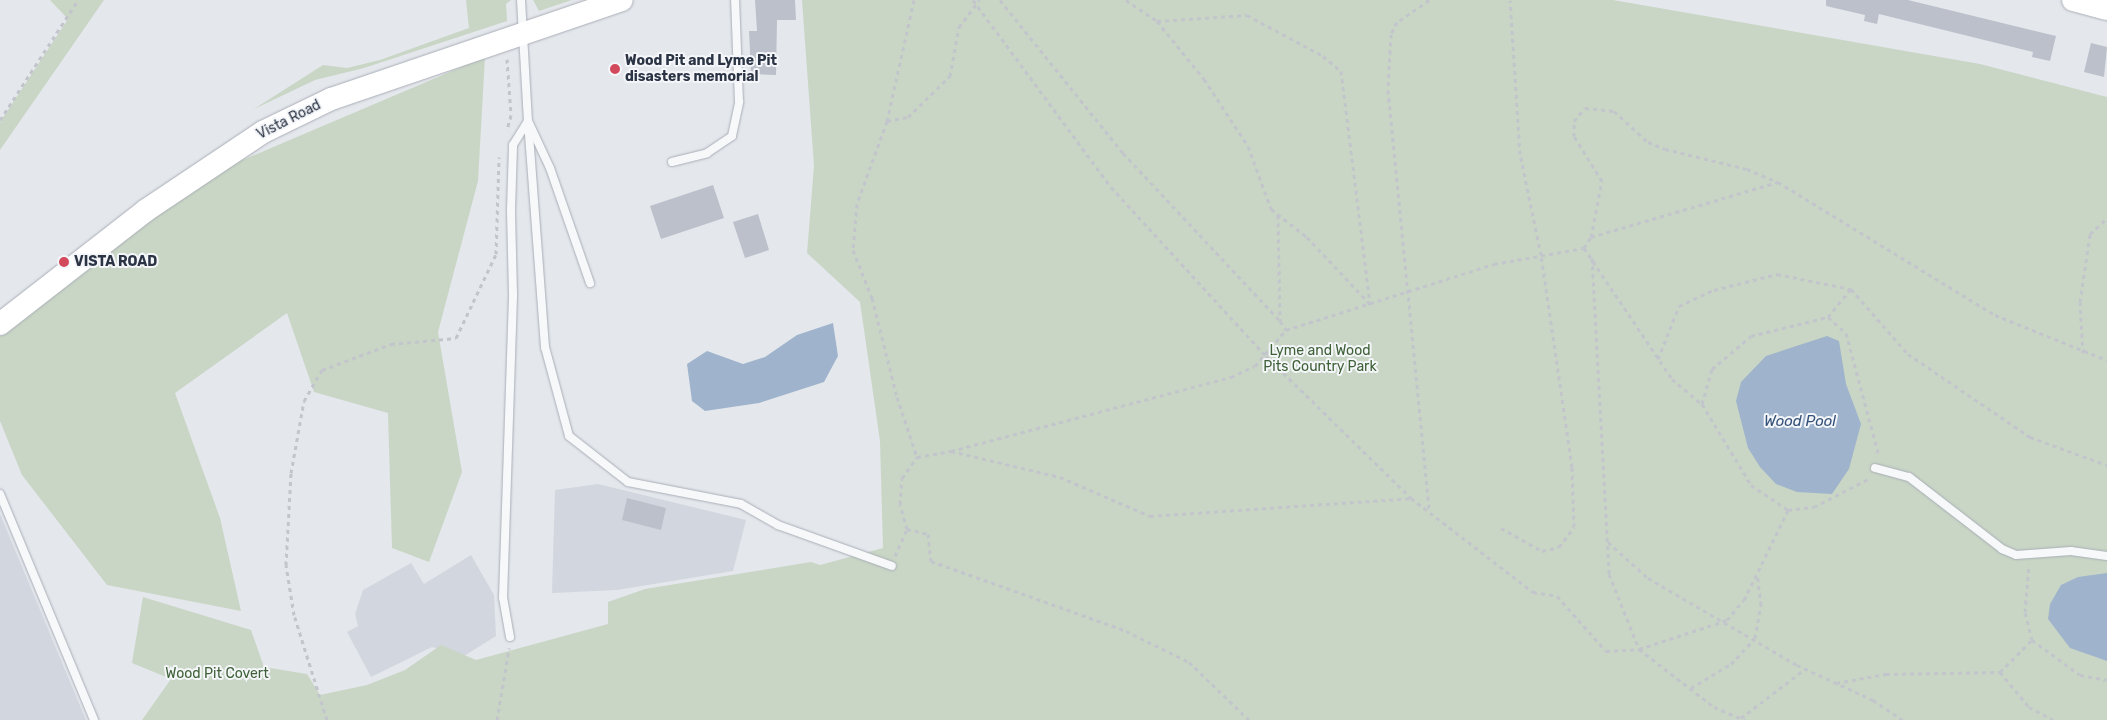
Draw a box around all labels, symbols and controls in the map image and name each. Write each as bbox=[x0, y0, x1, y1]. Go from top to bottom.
place label: Wood Pit and Lyme Pit disasters memorial bbox=[625, 53, 777, 85]
marker: Wood Pit and Lyme Pit disasters memorial bbox=[609, 63, 621, 75]
street label: Vista Road bbox=[254, 97, 324, 143]
place label: VISTA ROAD bbox=[74, 254, 158, 270]
marker: VISTA ROAD bbox=[58, 256, 70, 268]
park label: Lyme and Wood Pits Country Park bbox=[1263, 343, 1377, 376]
water label: Wood Pool bbox=[1764, 413, 1836, 431]
park label: Wood Pit Covert bbox=[165, 666, 269, 682]

